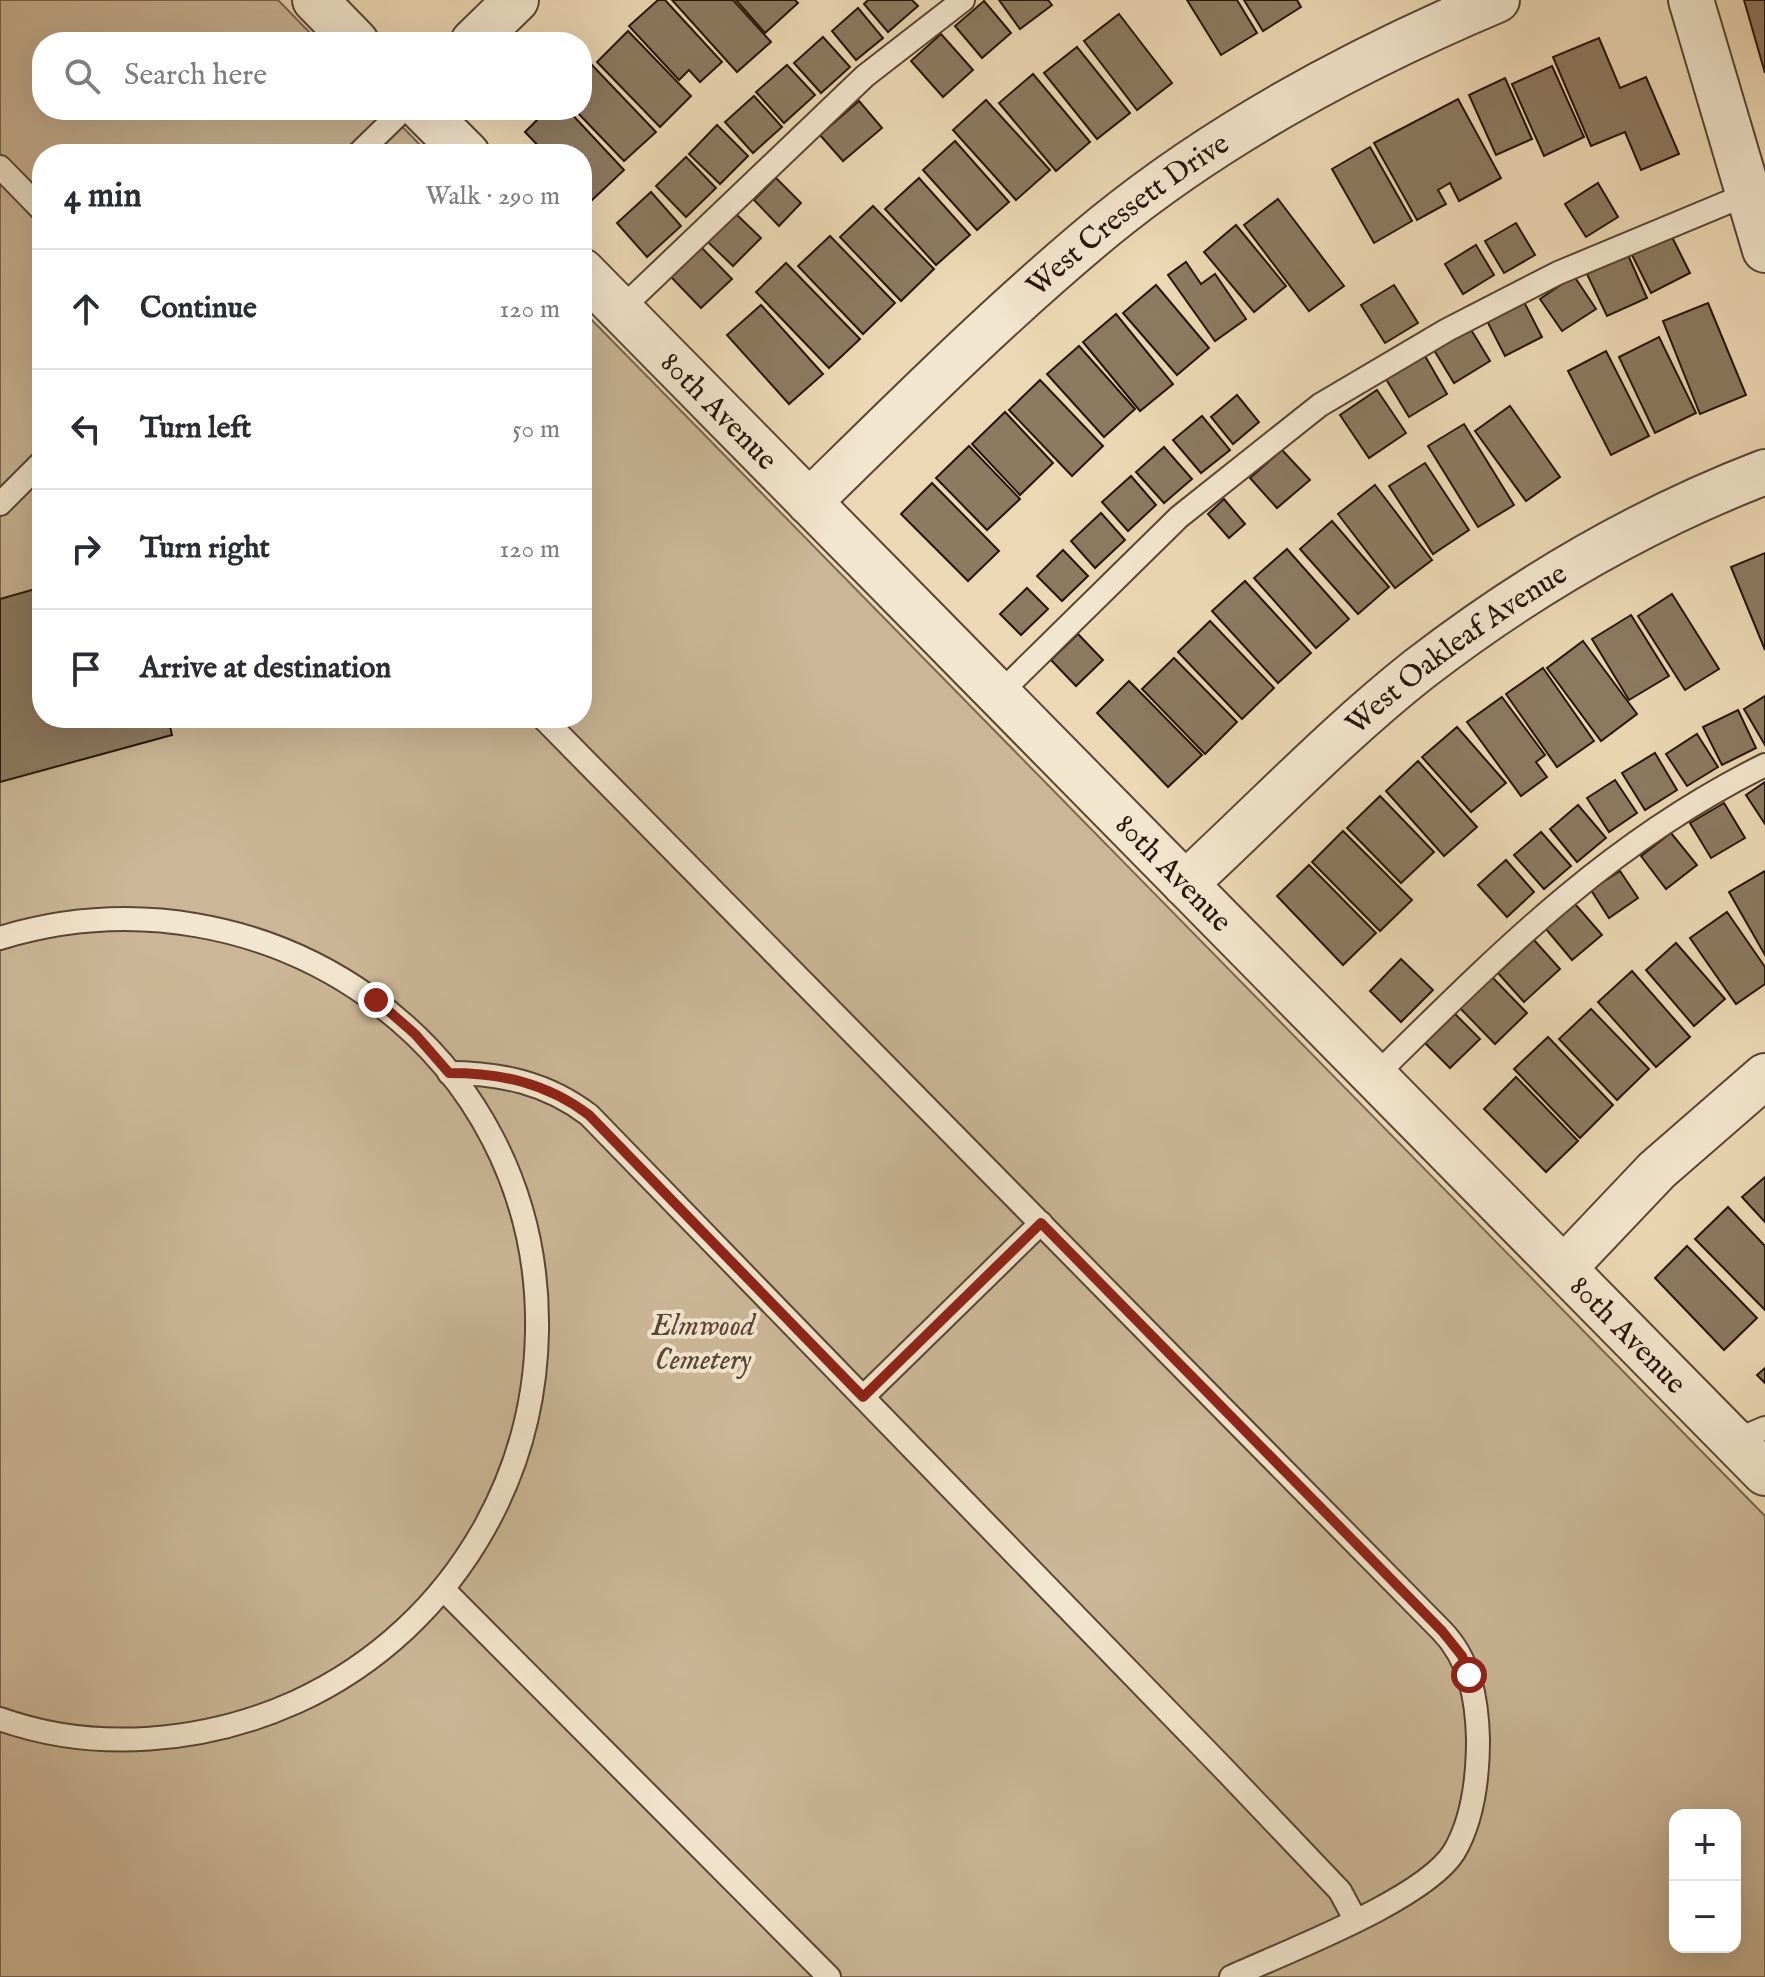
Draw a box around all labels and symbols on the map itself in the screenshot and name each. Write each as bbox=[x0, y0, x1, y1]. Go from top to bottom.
street label: West Cressett Drive bbox=[1019, 125, 1237, 306]
street label: 80th Avenue bbox=[652, 345, 785, 479]
street label: West Oakleaf Avenue bbox=[1338, 556, 1575, 744]
street label: 80th Avenue bbox=[1106, 807, 1239, 941]
route end bbox=[358, 982, 394, 1018]
street label: 80th Avenue bbox=[1561, 1269, 1694, 1403]
park label: Elmwood Cemetery bbox=[650, 1308, 757, 1380]
route start bbox=[1451, 1657, 1487, 1693]

